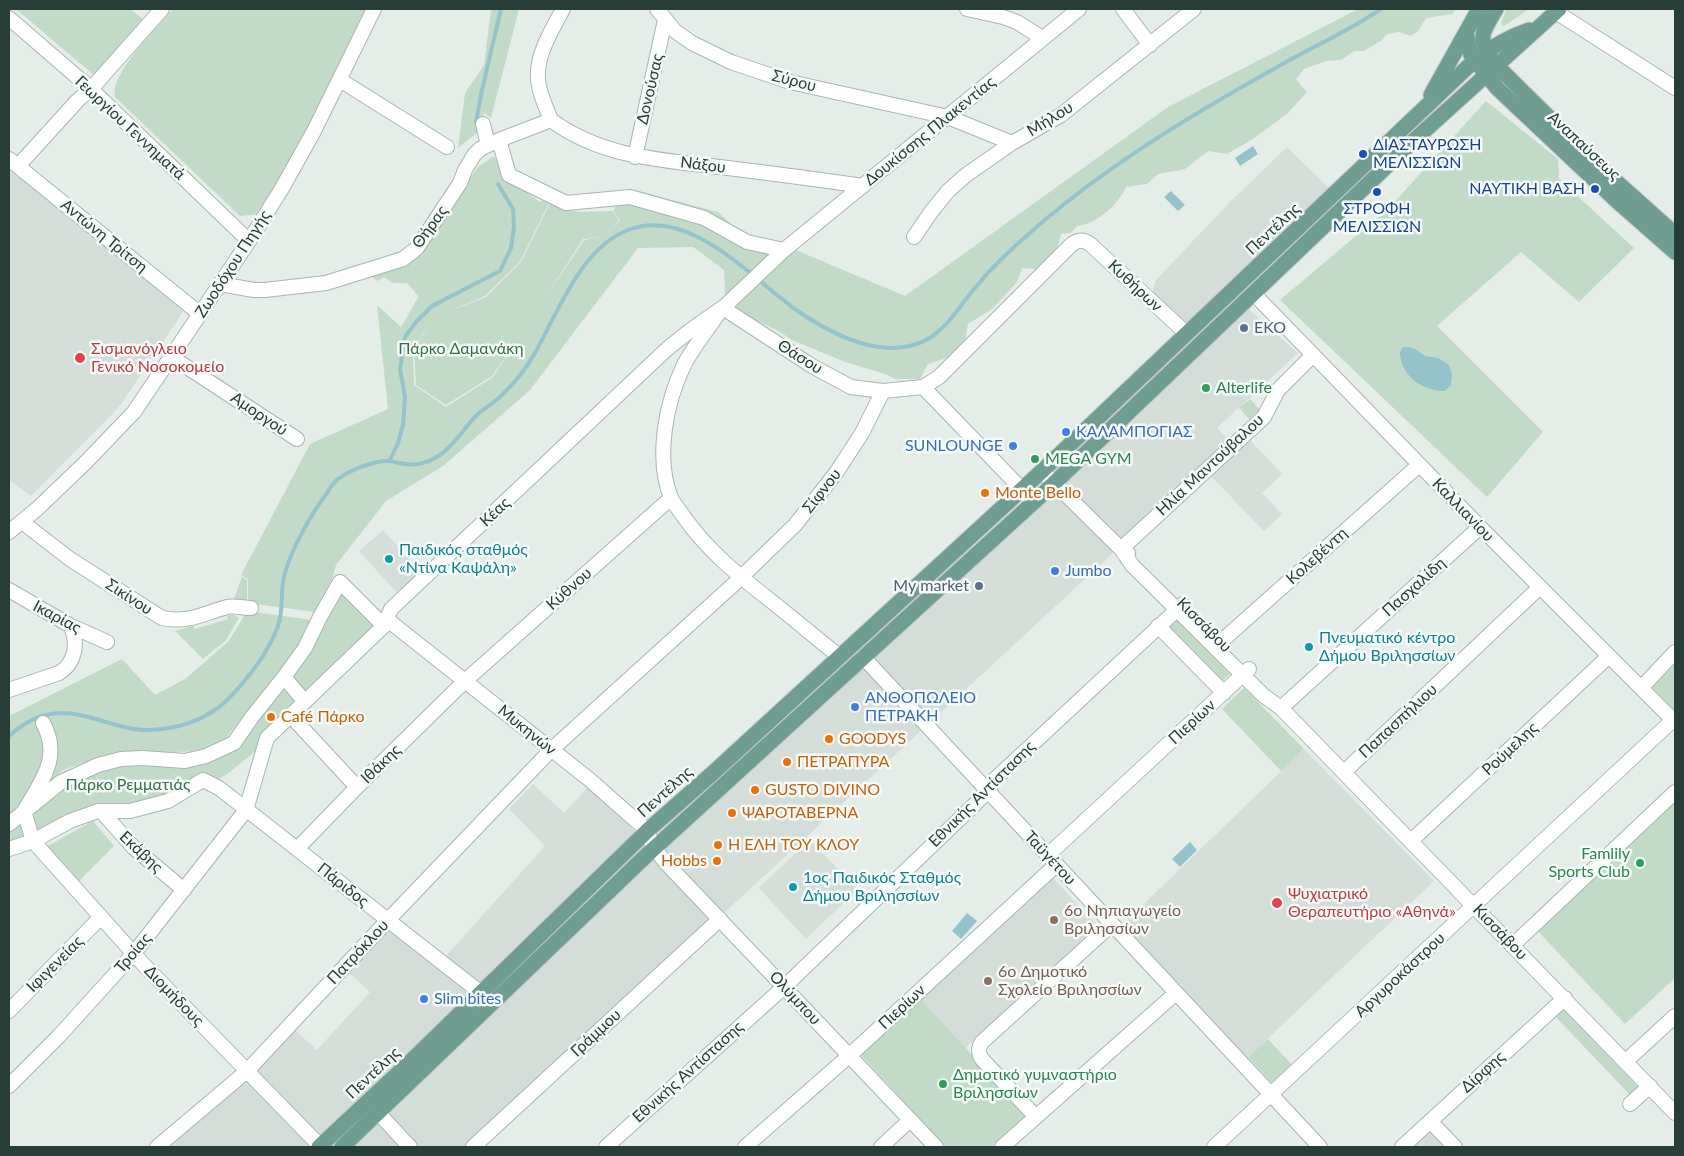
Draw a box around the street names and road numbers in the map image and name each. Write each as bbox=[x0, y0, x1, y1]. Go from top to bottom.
street label: Δονούσας bbox=[633, 52, 667, 126]
street label: Σύρου bbox=[770, 66, 818, 96]
street label: Γεωργίου Γεννηματά bbox=[71, 72, 189, 184]
street label: Δουκίσσης Πλακεντίας bbox=[861, 72, 999, 190]
street label: Μήλου bbox=[1024, 97, 1076, 141]
street label: Αναπαύσεως bbox=[1544, 108, 1624, 184]
street label: Νάξου bbox=[679, 153, 727, 177]
street label: Αντώνη Τρίτση bbox=[57, 195, 151, 277]
street label: Πεντέλης bbox=[1242, 199, 1304, 259]
street label: Θήρας bbox=[408, 202, 452, 252]
street label: Ζωοδόχου Πηγής bbox=[191, 207, 275, 321]
street label: Κυθήρων bbox=[1104, 256, 1166, 316]
street label: Θάσου bbox=[774, 336, 826, 378]
street label: Αμοργού bbox=[227, 388, 291, 440]
street label: Ηλία Μαντούβαλου bbox=[1152, 410, 1268, 520]
street label: Σίφνου bbox=[799, 465, 845, 517]
street label: Καλλιανίου bbox=[1428, 474, 1498, 546]
street label: Κέας bbox=[476, 493, 514, 531]
street label: Κολεβέντη bbox=[1282, 524, 1352, 588]
street label: Πασχαλίδη bbox=[1378, 554, 1450, 620]
street label: Κύθνου bbox=[542, 564, 596, 614]
street label: Σικίνου bbox=[102, 575, 156, 619]
street label: Κισσάβου bbox=[1172, 593, 1236, 657]
street label: Ικαρίας bbox=[30, 596, 84, 638]
street label: Παπασπήλιου bbox=[1355, 680, 1441, 762]
street label: Πιερίων bbox=[1165, 695, 1219, 749]
street label: Μυκηνών bbox=[494, 701, 560, 759]
street label: Ρούμελης bbox=[1478, 718, 1542, 780]
street label: Εθνικής Αντίστασης bbox=[925, 737, 1039, 851]
street label: Ιθάκης bbox=[357, 740, 405, 788]
street label: Πεντέλης bbox=[634, 762, 696, 822]
street label: Εκάβης bbox=[115, 827, 167, 877]
street label: Ταϋγέτου bbox=[1020, 827, 1080, 889]
street label: Πάριδος bbox=[313, 859, 373, 911]
street label: Κισσάβου bbox=[1469, 900, 1531, 964]
street label: Πατρόκλου bbox=[323, 916, 393, 988]
street label: Αργυροκάστρου bbox=[1351, 928, 1449, 1022]
street label: Τροίας bbox=[111, 929, 155, 977]
street label: Ιφιγενείας bbox=[23, 932, 87, 996]
street label: Διομήδους bbox=[140, 962, 208, 1030]
street label: Ολύμπου bbox=[765, 967, 825, 1029]
street label: Πιερίων bbox=[875, 980, 929, 1034]
street label: Γράμμου bbox=[567, 1005, 625, 1061]
street label: Εθνικής Αντίστασης bbox=[629, 1017, 747, 1127]
street label: Πεντέλης bbox=[342, 1043, 404, 1103]
street label: Δίρφης bbox=[1457, 1047, 1509, 1097]

